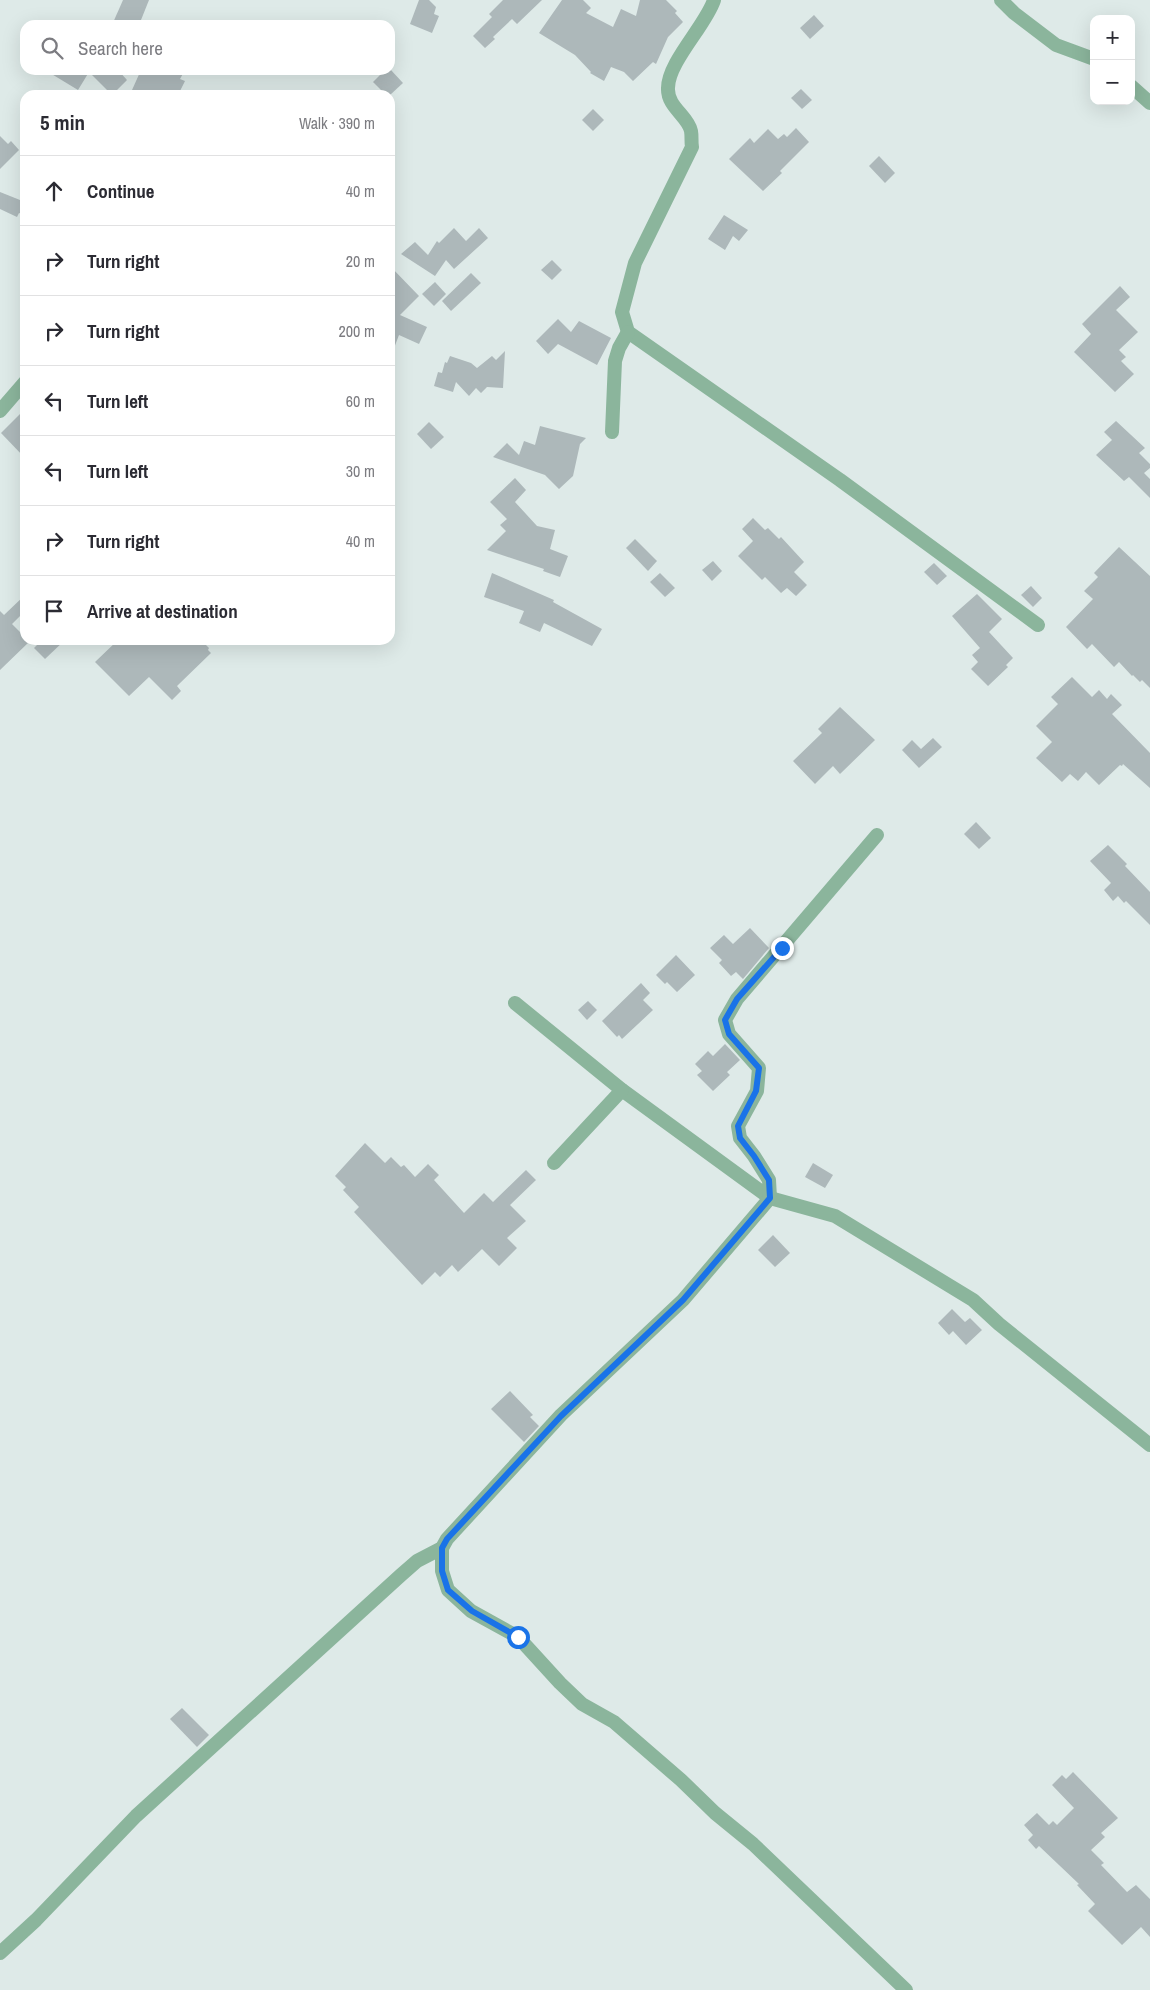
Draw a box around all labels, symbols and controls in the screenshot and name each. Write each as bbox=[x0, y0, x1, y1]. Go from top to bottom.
map controls bbox=[1090, 15, 1135, 105]
button: + bbox=[1090, 15, 1135, 60]
search box bbox=[20, 20, 395, 75]
icon: search bbox=[38, 34, 66, 62]
text: Search here bbox=[78, 35, 163, 61]
button: − bbox=[1090, 60, 1135, 105]
text: 5 min bbox=[40, 108, 85, 137]
text: Walk · 390 m bbox=[299, 112, 375, 134]
icon: ahead bbox=[40, 177, 68, 205]
text: Continue bbox=[87, 178, 155, 204]
text: 40 m bbox=[346, 180, 375, 202]
icon: right bbox=[40, 247, 68, 275]
text: Turn right bbox=[87, 248, 159, 274]
text: 20 m bbox=[346, 250, 375, 272]
icon: right bbox=[40, 317, 68, 345]
text: Turn right bbox=[87, 318, 159, 344]
text: 200 m bbox=[339, 320, 375, 342]
icon: left bbox=[40, 387, 68, 415]
text: Turn left bbox=[87, 388, 148, 414]
text: 60 m bbox=[346, 390, 375, 412]
icon: left bbox=[40, 457, 68, 485]
text: Turn left bbox=[87, 458, 148, 484]
text: 30 m bbox=[346, 460, 375, 482]
icon: right bbox=[40, 527, 68, 555]
text: Turn right bbox=[87, 528, 159, 554]
text: 40 m bbox=[346, 530, 375, 552]
icon: arrive bbox=[40, 597, 68, 625]
text: Arrive at destination bbox=[87, 598, 238, 624]
route end bbox=[771, 937, 794, 960]
route start bbox=[507, 1626, 530, 1649]

